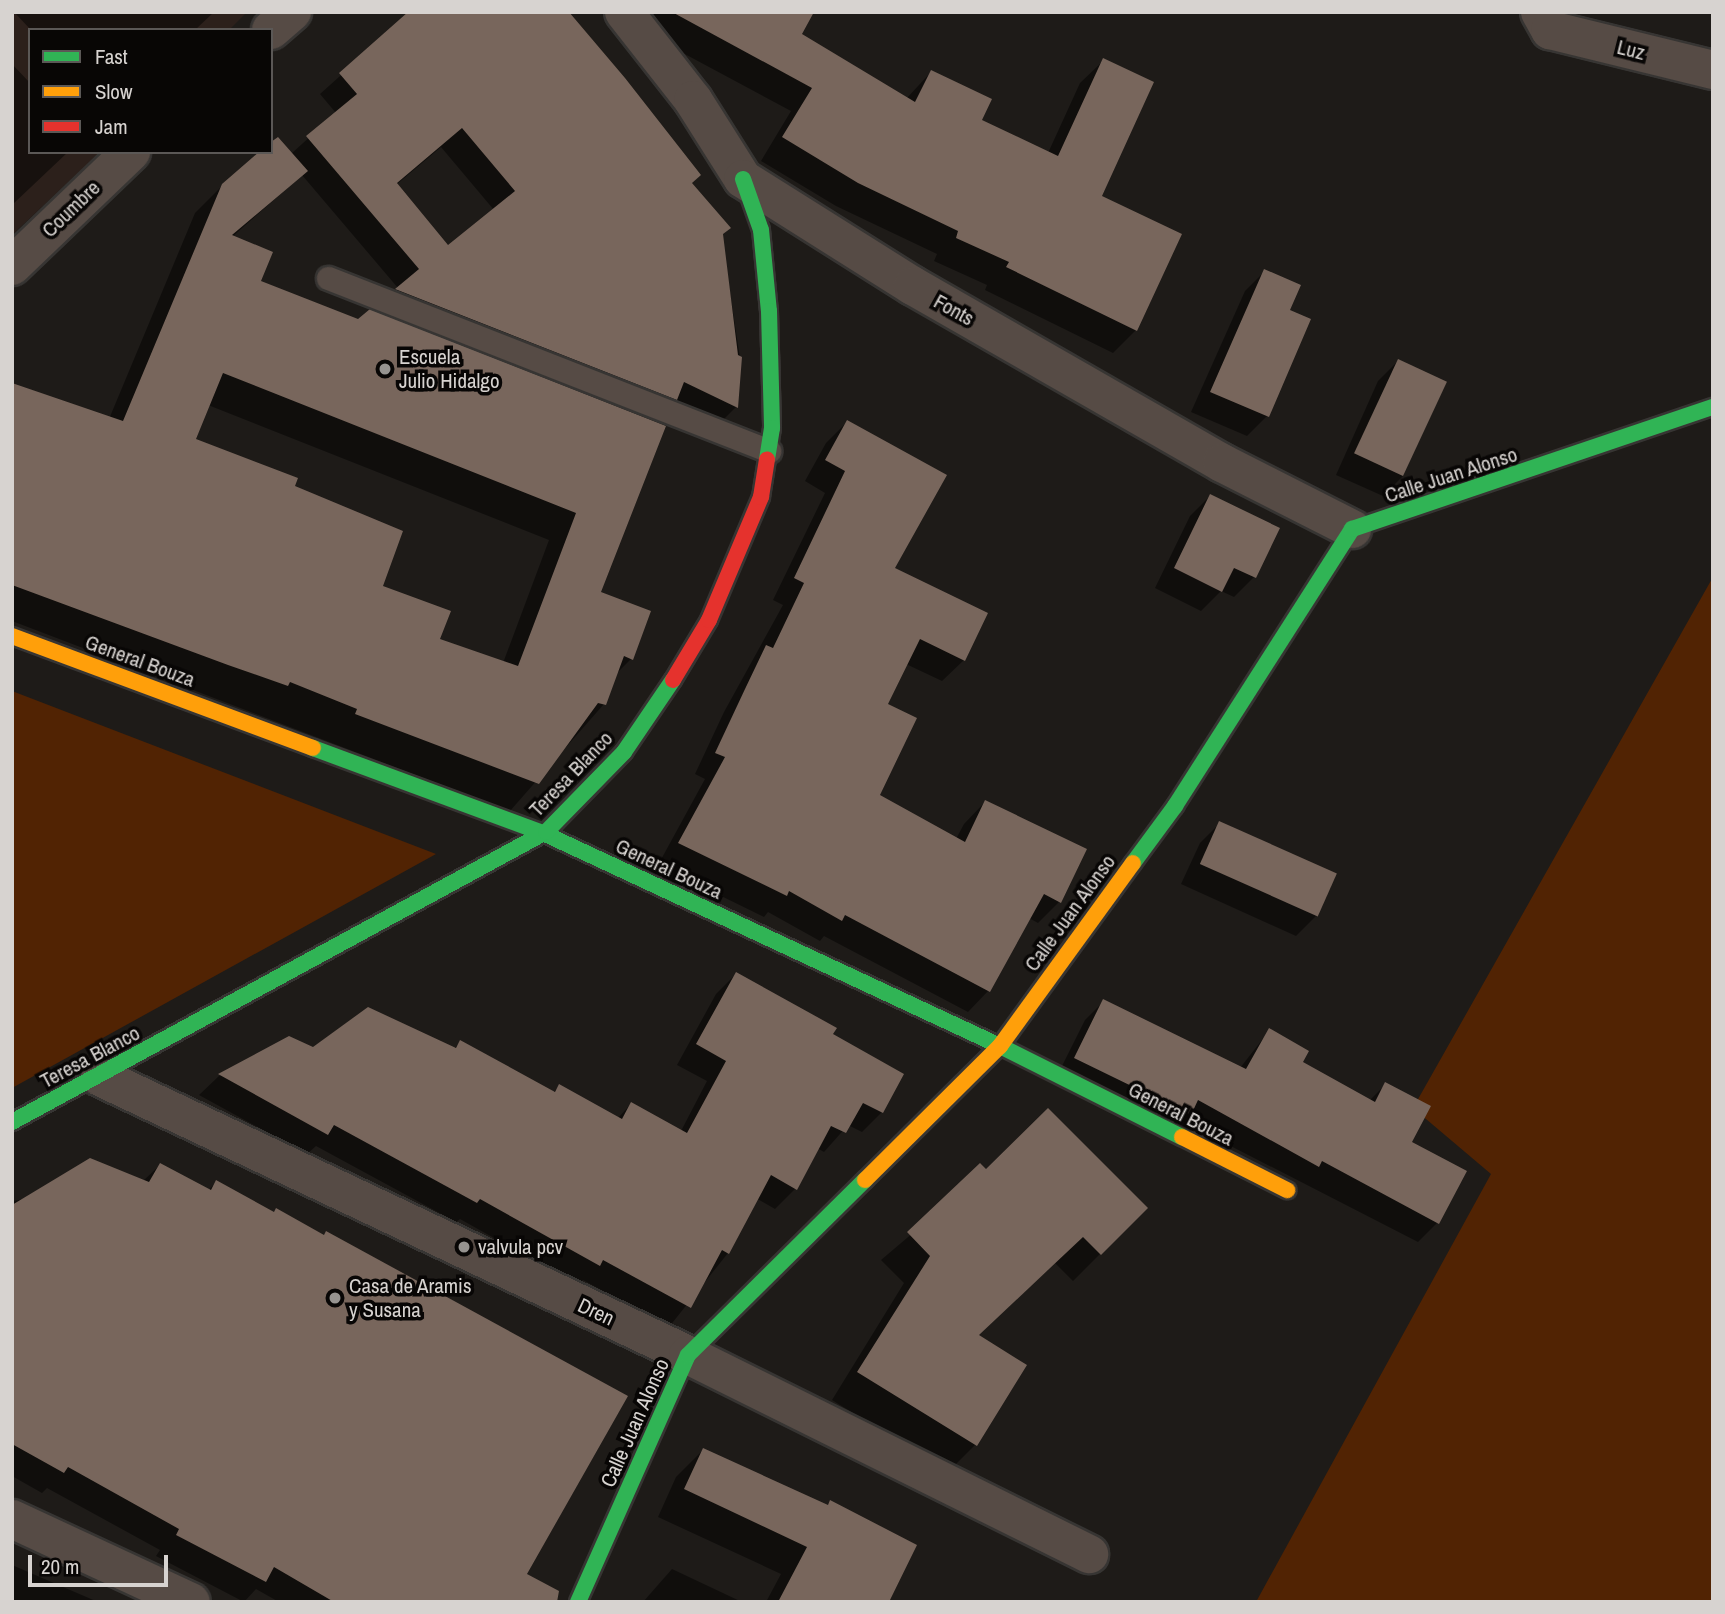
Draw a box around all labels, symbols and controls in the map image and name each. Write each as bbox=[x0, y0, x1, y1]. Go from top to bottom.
legend bbox=[28, 28, 273, 154]
street label: Luz bbox=[1614, 34, 1648, 66]
text: Fast bbox=[95, 42, 128, 71]
text: Slow bbox=[95, 77, 132, 106]
text: Jam bbox=[95, 112, 128, 141]
street label: Coumbre bbox=[37, 175, 105, 243]
street label: Fonts bbox=[929, 289, 979, 331]
place label: Escuela Julio Hidalgo bbox=[399, 344, 500, 394]
marker: Escuela Julio Hidalgo bbox=[377, 361, 393, 377]
street label: Calle Juan Alonso bbox=[1381, 442, 1521, 508]
street label: General Bouza bbox=[82, 630, 198, 692]
street label: Teresa Blanco bbox=[524, 726, 618, 822]
street label: General Bouza bbox=[612, 833, 726, 905]
street label: Calle Juan Alonso bbox=[1019, 849, 1121, 977]
street label: Teresa Blanco bbox=[36, 1020, 144, 1094]
street label: General Bouza bbox=[1124, 1077, 1238, 1151]
place label: valvula pcv bbox=[478, 1234, 563, 1260]
marker: valvula pcv bbox=[456, 1239, 472, 1255]
place label: Casa de Aramis y Susana bbox=[349, 1273, 472, 1323]
marker: Casa de Aramis y Susana bbox=[327, 1290, 343, 1306]
street label: Dren bbox=[574, 1293, 618, 1331]
street label: Calle Juan Alonso bbox=[595, 1354, 675, 1492]
scale bar bbox=[32, 1540, 172, 1584]
text: 20 m bbox=[41, 1552, 79, 1581]

